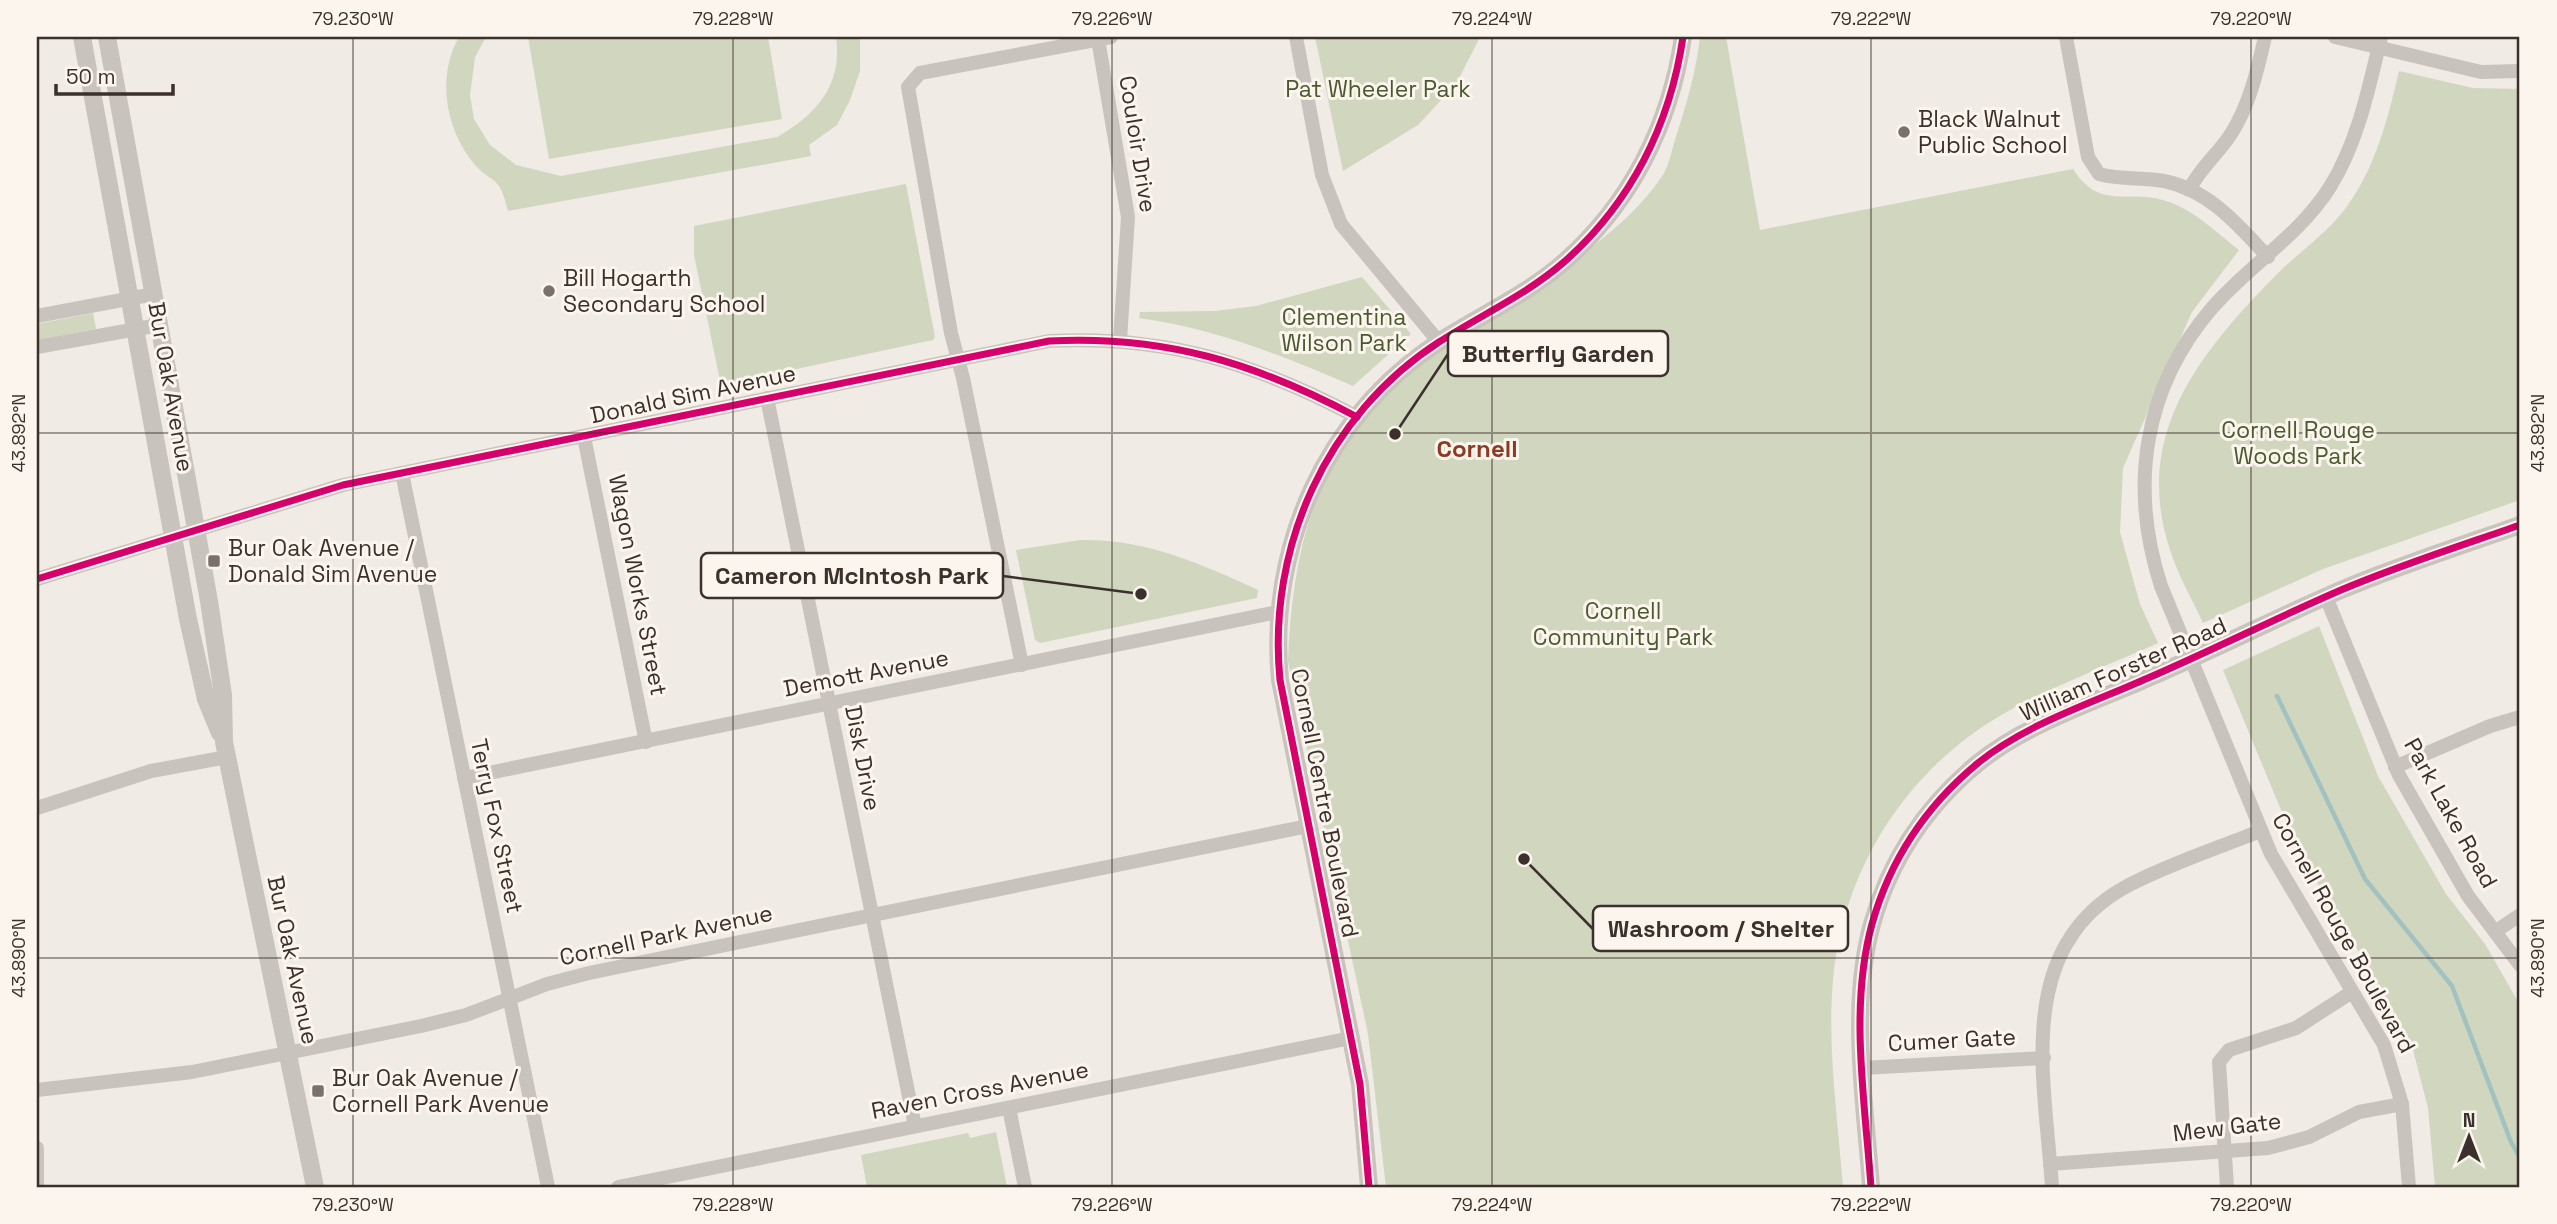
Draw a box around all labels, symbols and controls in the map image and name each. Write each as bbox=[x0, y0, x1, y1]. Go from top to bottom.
text: 79.230°W bbox=[312, 7, 394, 30]
text: 79.228°W bbox=[692, 7, 774, 30]
text: 79.226°W bbox=[1072, 7, 1153, 30]
text: 79.224°W bbox=[1452, 7, 1533, 30]
text: 79.222°W bbox=[1831, 7, 1912, 30]
text: 79.220°W bbox=[2210, 7, 2292, 30]
scale bar bbox=[56, 52, 173, 96]
text: 50 m bbox=[66, 63, 116, 90]
street label: Couloir Drive bbox=[1112, 73, 1164, 215]
park label: Pat Wheeler Park bbox=[1285, 74, 1471, 104]
place label: Black Walnut Public School bbox=[1918, 104, 2068, 160]
marker: Black Walnut Public School bbox=[1896, 124, 1912, 140]
place label: Bill Hogarth Secondary School bbox=[563, 263, 765, 319]
marker: Bill Hogarth Secondary School bbox=[541, 283, 557, 299]
street label: Bur Oak Avenue bbox=[141, 300, 201, 474]
park label: Clementina Wilson Park bbox=[1281, 302, 1407, 358]
callout: Butterfly Garden bbox=[1448, 331, 1668, 376]
text: Butterfly Garden bbox=[1462, 338, 1654, 369]
street label: Donald Sim Avenue bbox=[587, 358, 799, 430]
text: 43.892°N bbox=[7, 394, 30, 472]
text: 43.892°N bbox=[2526, 394, 2549, 472]
park label: Cornell Rouge Woods Park bbox=[2221, 415, 2375, 471]
district label: Cornell bbox=[1436, 433, 1518, 464]
street label: Wagon Works Street bbox=[602, 472, 674, 698]
place label: Bur Oak Avenue / Donald Sim Avenue bbox=[228, 533, 437, 589]
marker: Bur Oak Avenue / Donald Sim Avenue bbox=[206, 553, 222, 569]
callout: Cameron McIntosh Park bbox=[701, 553, 1003, 598]
text: Cameron McIntosh Park bbox=[715, 560, 990, 591]
park label: Cornell Community Park bbox=[1533, 596, 1713, 652]
street label: William Forster Road bbox=[2015, 610, 2231, 728]
street label: Demott Avenue bbox=[781, 642, 951, 704]
street label: Cornell Centre Boulevard bbox=[1284, 666, 1366, 940]
street label: Disk Drive bbox=[838, 703, 888, 813]
street label: Park Lake Road bbox=[2397, 733, 2505, 893]
street label: Terry Fox Street bbox=[464, 736, 530, 916]
street label: Cornell Rouge Boulevard bbox=[2265, 808, 2423, 1058]
street label: Bur Oak Avenue bbox=[260, 873, 326, 1047]
street label: Cornell Park Avenue bbox=[557, 898, 775, 972]
callout: Washroom / Shelter bbox=[1593, 906, 1848, 951]
text: Washroom / Shelter bbox=[1608, 913, 1834, 944]
text: 43.890°N bbox=[7, 918, 30, 998]
text: 43.890°N bbox=[2526, 918, 2549, 998]
street label: Cumer Gate bbox=[1887, 1022, 2017, 1058]
street label: Raven Cross Avenue bbox=[869, 1054, 1091, 1126]
place label: Bur Oak Avenue / Cornell Park Avenue bbox=[332, 1063, 549, 1119]
marker: Bur Oak Avenue / Cornell Park Avenue bbox=[310, 1083, 326, 1099]
north arrow bbox=[2434, 1102, 2504, 1172]
street label: Mew Gate bbox=[2171, 1105, 2283, 1149]
text: N bbox=[2463, 1108, 2475, 1133]
text: 79.230°W bbox=[312, 1193, 394, 1216]
text: 79.228°W bbox=[692, 1193, 774, 1216]
text: 79.226°W bbox=[1072, 1193, 1153, 1216]
text: 79.224°W bbox=[1452, 1193, 1533, 1216]
text: 79.222°W bbox=[1831, 1193, 1912, 1216]
text: 79.220°W bbox=[2210, 1193, 2292, 1216]

